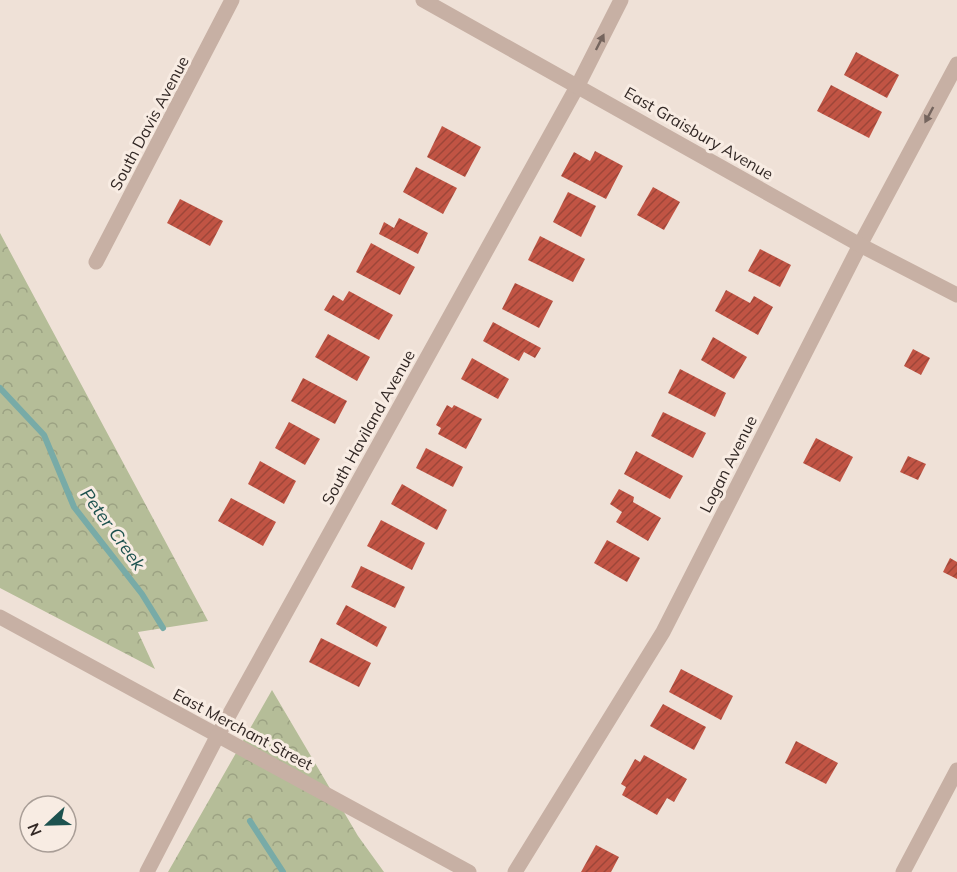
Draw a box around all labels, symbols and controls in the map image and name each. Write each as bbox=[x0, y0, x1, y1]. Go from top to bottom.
one-way arrow bbox=[595, 34, 604, 51]
street label: South Davis Avenue bbox=[105, 52, 193, 194]
street label: East Graisbury Avenue bbox=[621, 82, 777, 184]
one-way arrow bbox=[924, 107, 934, 124]
street label: South Haviland Avenue bbox=[317, 346, 419, 508]
street label: Logan Avenue bbox=[695, 412, 761, 516]
water label: Peter Creek bbox=[76, 483, 151, 575]
street label: East Merchant Street bbox=[170, 684, 316, 774]
north arrow bbox=[18, 794, 78, 854]
text: N bbox=[23, 820, 46, 839]

